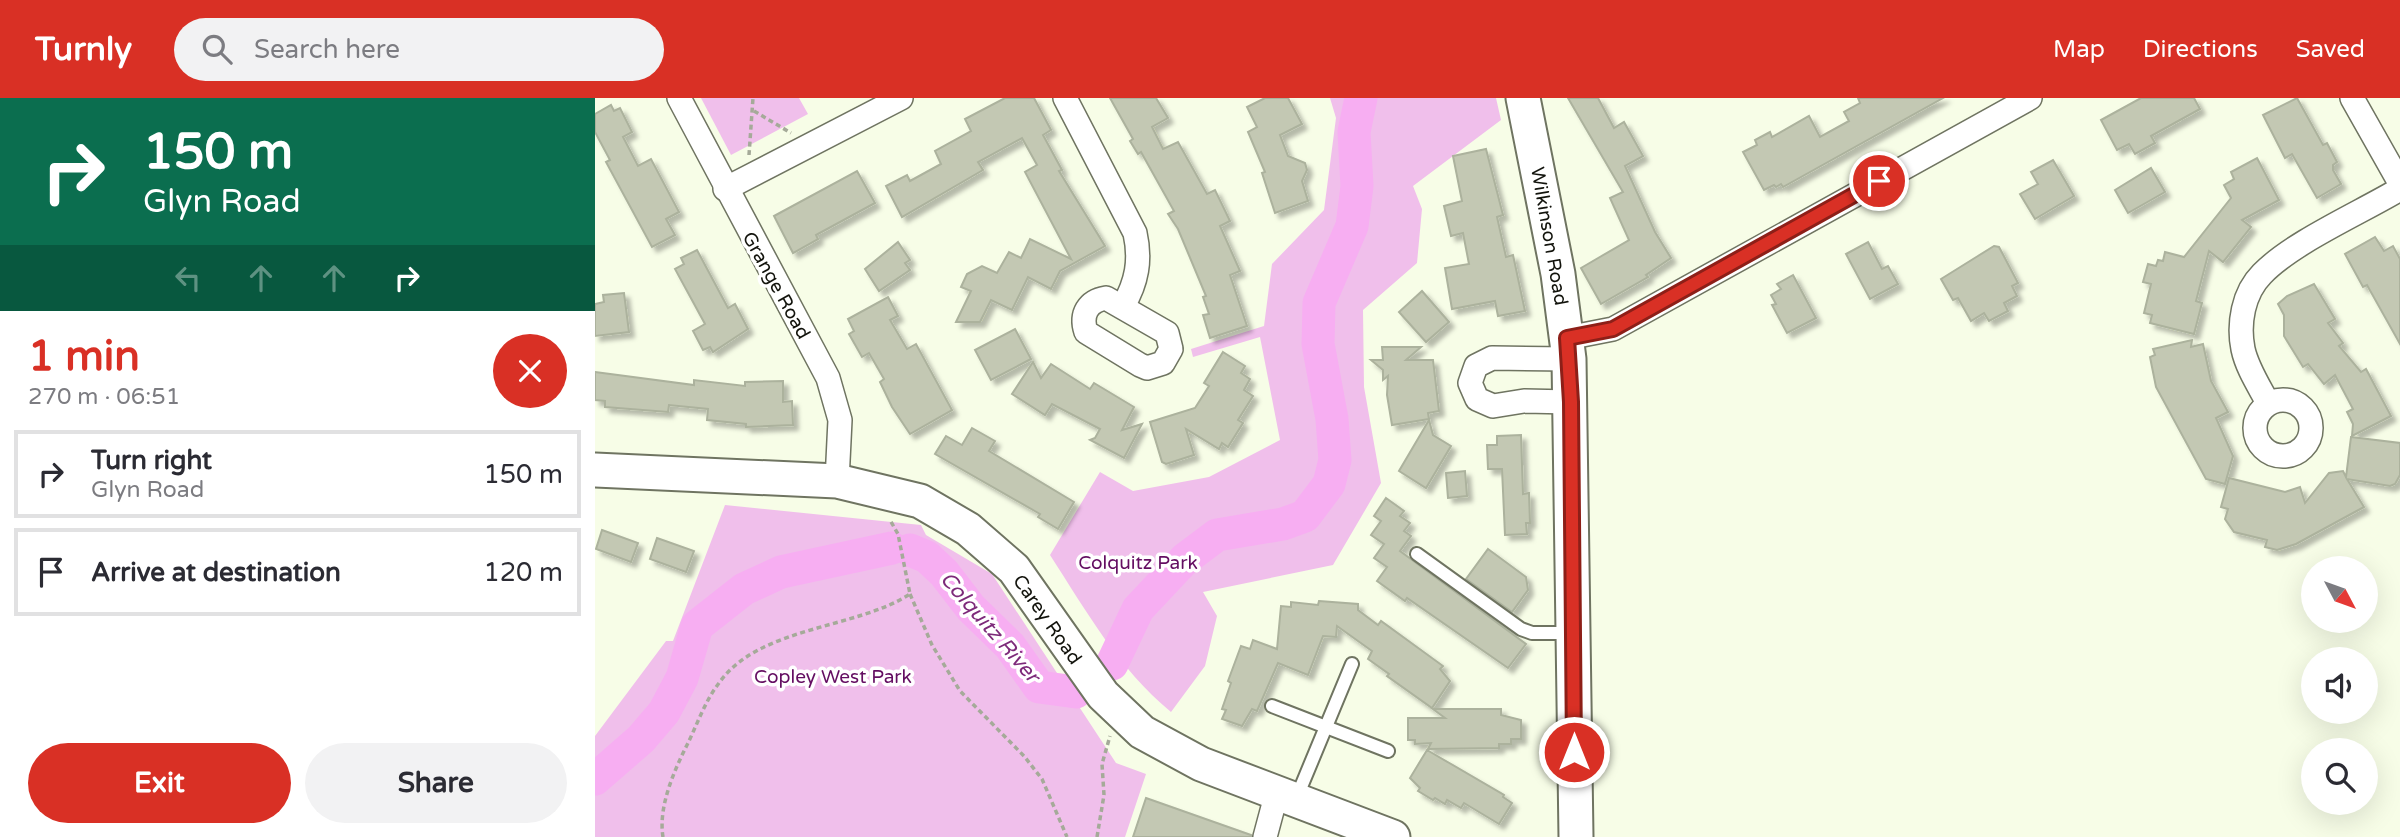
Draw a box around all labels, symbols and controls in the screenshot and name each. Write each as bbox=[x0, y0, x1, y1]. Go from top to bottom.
search box bbox=[174, 18, 664, 81]
text: Turnly bbox=[35, 30, 132, 69]
icon: search bbox=[198, 30, 236, 68]
text: Search here bbox=[254, 34, 400, 65]
text: Map bbox=[2053, 35, 2105, 64]
text: Directions bbox=[2143, 35, 2258, 64]
text: Saved bbox=[2296, 35, 2365, 64]
text: 150 m bbox=[143, 123, 293, 182]
icon: right bbox=[28, 126, 119, 217]
pin bbox=[1849, 151, 1909, 211]
icon: arrive bbox=[1860, 162, 1898, 200]
street label: Wilkinson Road bbox=[1526, 165, 1572, 307]
text: Glyn Road bbox=[143, 183, 301, 221]
street label: Grange Road bbox=[738, 228, 815, 343]
icon: left bbox=[169, 259, 207, 297]
icon: ahead bbox=[242, 259, 280, 297]
icon: ahead bbox=[315, 259, 353, 297]
icon: right bbox=[388, 259, 426, 297]
text: 1 min bbox=[28, 331, 140, 382]
button: close bbox=[493, 334, 567, 408]
text: 270 m · 06:51 bbox=[28, 383, 180, 411]
text: Turn right bbox=[91, 445, 212, 476]
icon: right bbox=[32, 455, 70, 493]
text: 150 m bbox=[483, 459, 563, 490]
text: Glyn Road bbox=[91, 476, 204, 504]
park label: Colquitz Park bbox=[1078, 552, 1198, 574]
icon: arrive bbox=[32, 553, 70, 591]
north arrow bbox=[2301, 556, 2378, 634]
map controls bbox=[2301, 556, 2378, 815]
text: Arrive at destination bbox=[91, 557, 341, 588]
text: 120 m bbox=[483, 557, 563, 588]
water label: Colquitz River bbox=[935, 567, 1046, 690]
street label: Carey Road bbox=[1008, 570, 1086, 669]
button: sound bbox=[2301, 647, 2378, 724]
park label: Copley West Park bbox=[754, 666, 912, 688]
position arrow bbox=[1537, 715, 1611, 789]
button: search bbox=[2301, 738, 2378, 815]
button: Exit bbox=[28, 743, 291, 823]
button: Share bbox=[305, 743, 567, 823]

